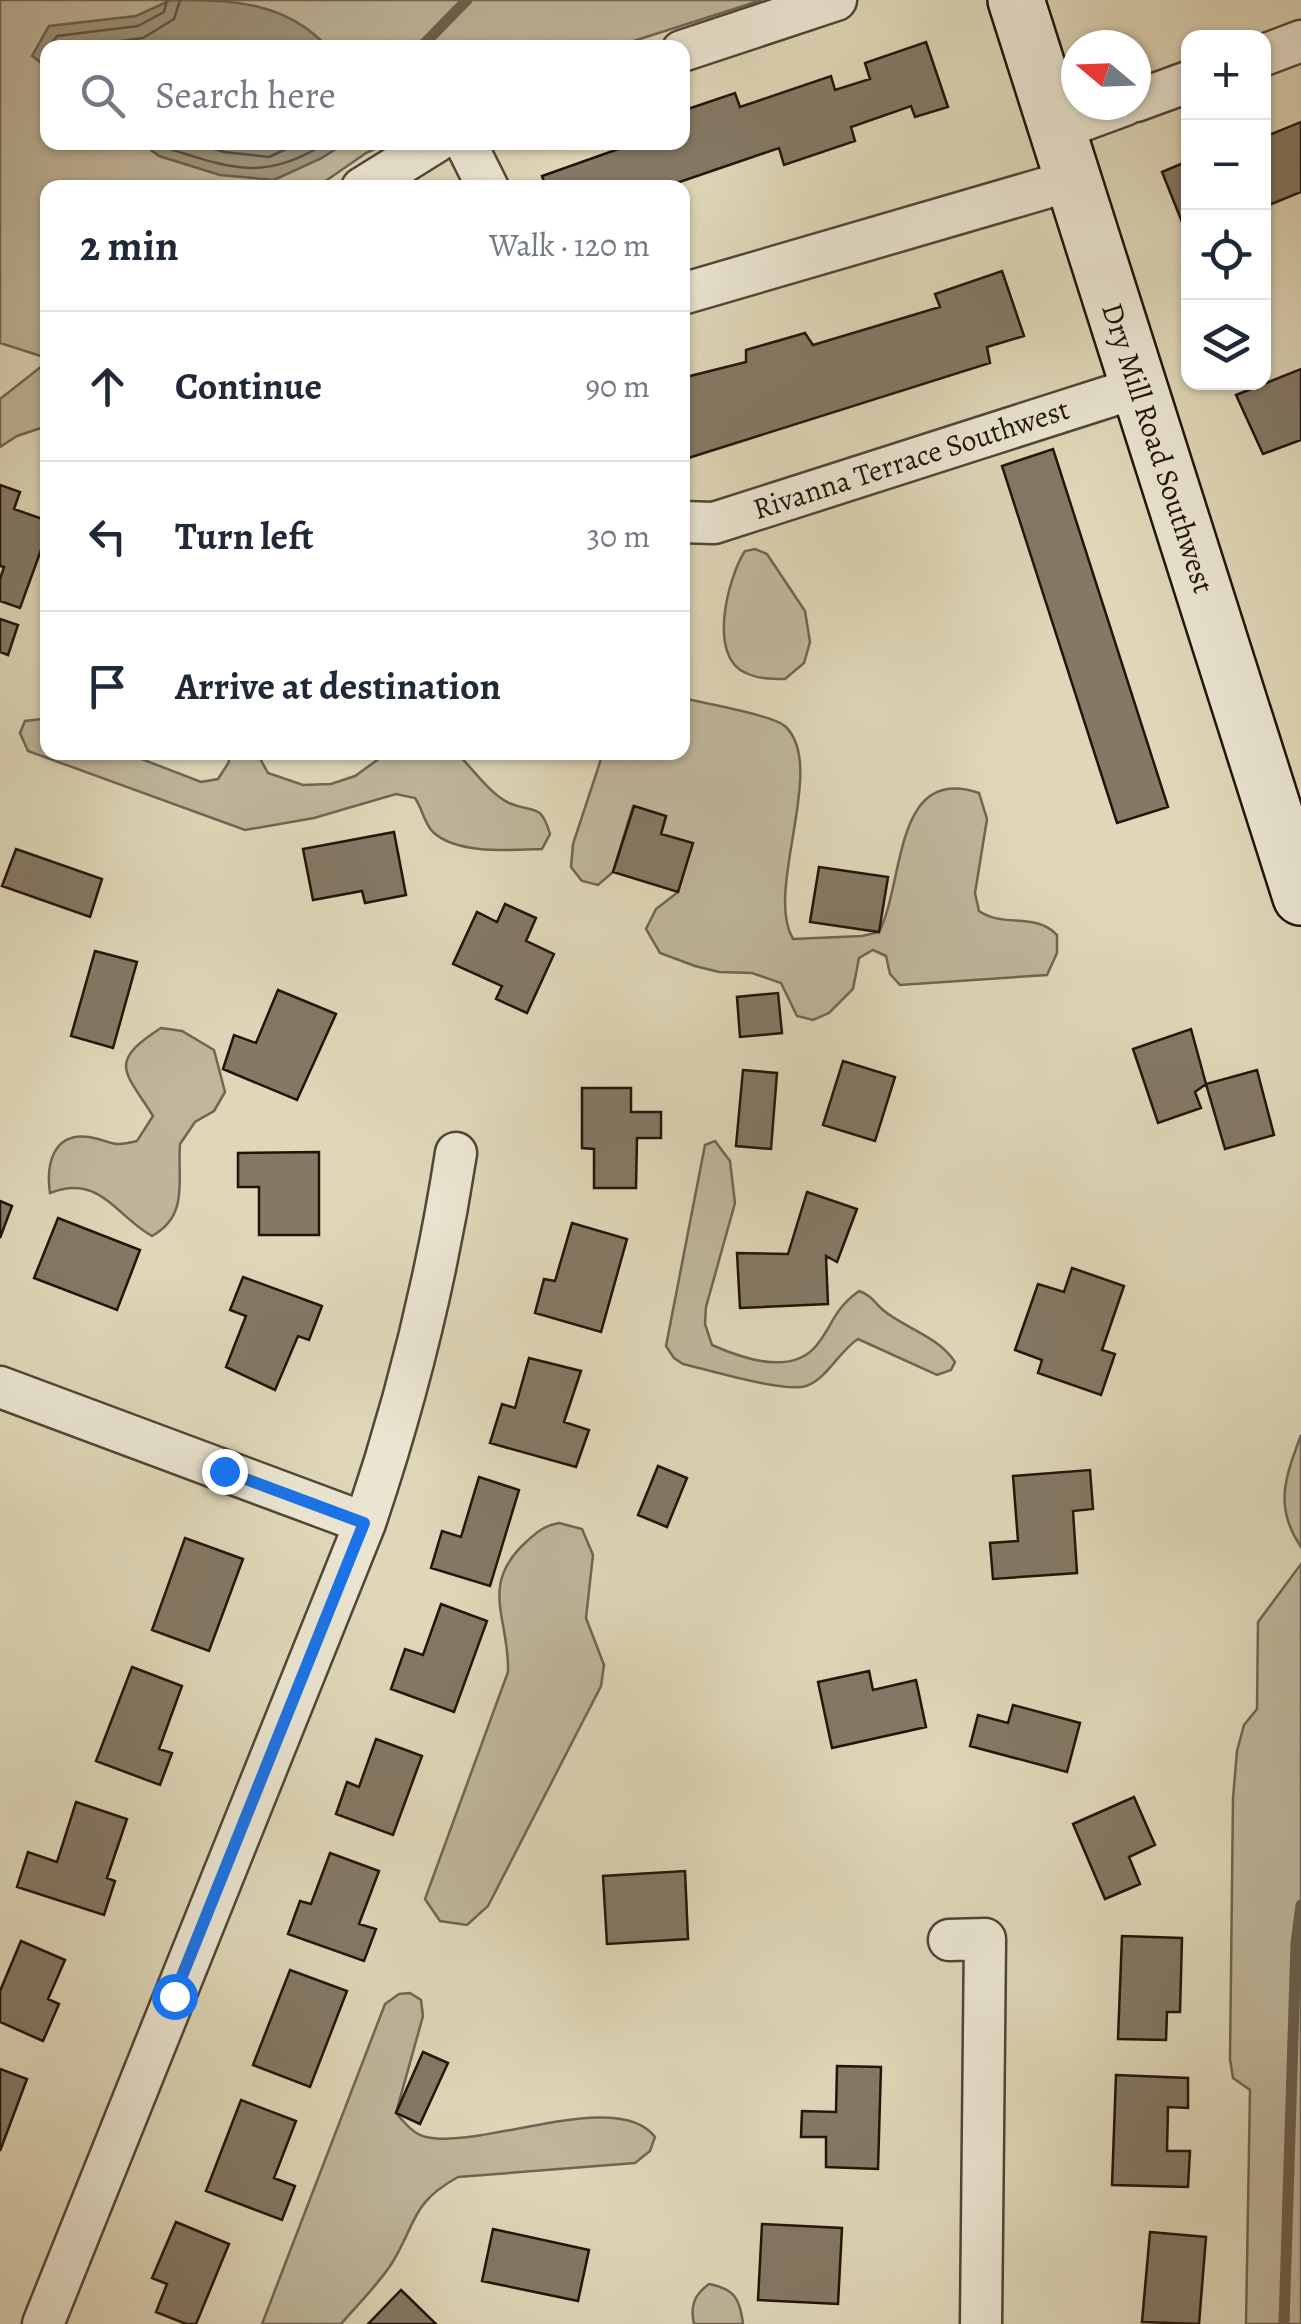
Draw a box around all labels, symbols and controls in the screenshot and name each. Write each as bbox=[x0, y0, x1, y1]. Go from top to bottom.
north arrow bbox=[1061, 30, 1151, 120]
map controls bbox=[1181, 30, 1271, 390]
button: + bbox=[1181, 30, 1271, 120]
search box bbox=[40, 40, 690, 150]
icon: search bbox=[75, 68, 130, 123]
text: Search here bbox=[155, 69, 336, 121]
button: − bbox=[1181, 120, 1271, 210]
button: locate bbox=[1181, 210, 1271, 300]
text: 2 min bbox=[80, 217, 179, 274]
text: Walk · 120 m bbox=[489, 223, 650, 267]
street label: Dry Mill Road Southwest bbox=[1092, 298, 1224, 598]
button: layers bbox=[1181, 300, 1271, 390]
icon: ahead bbox=[80, 359, 135, 414]
text: Continue bbox=[175, 360, 322, 412]
text: 90 m bbox=[585, 364, 650, 408]
street label: Rivanna Terrace Southwest bbox=[748, 389, 1074, 529]
icon: left bbox=[80, 509, 135, 564]
text: Turn left bbox=[175, 510, 314, 562]
text: 30 m bbox=[587, 514, 650, 558]
icon: arrive bbox=[80, 659, 135, 714]
text: Arrive at destination bbox=[175, 660, 501, 712]
route end bbox=[202, 1449, 248, 1495]
route start bbox=[152, 1974, 198, 2020]

